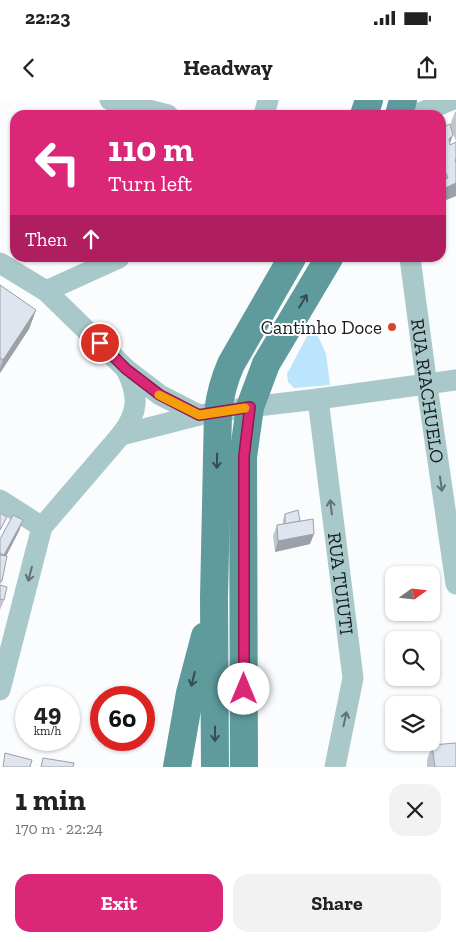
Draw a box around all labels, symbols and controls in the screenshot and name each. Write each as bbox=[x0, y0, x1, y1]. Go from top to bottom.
text: 22:23 bbox=[25, 6, 70, 29]
icon: back bbox=[15, 54, 43, 82]
text: Headway bbox=[183, 54, 273, 81]
icon: share bbox=[413, 54, 441, 82]
text: 110 m bbox=[108, 128, 194, 170]
icon: left bbox=[25, 130, 90, 195]
text: Turn left bbox=[108, 170, 192, 197]
icon: ahead bbox=[77, 225, 105, 253]
text: Then bbox=[25, 228, 67, 251]
one-way arrow bbox=[298, 295, 308, 309]
place label: Cantinho Doce bbox=[261, 316, 382, 339]
street label: RUA RIACHUELO bbox=[406, 317, 449, 465]
marker: Cantinho Doce bbox=[386, 321, 398, 333]
pin bbox=[79, 322, 121, 364]
icon: arrive bbox=[86, 329, 114, 357]
one-way arrow bbox=[212, 452, 222, 469]
one-way arrow bbox=[437, 476, 447, 492]
one-way arrow bbox=[326, 499, 336, 515]
street label: RUA TUIUTI bbox=[323, 531, 358, 636]
one-way arrow bbox=[25, 566, 34, 582]
north arrow bbox=[385, 566, 440, 621]
map controls bbox=[385, 566, 440, 751]
button: search bbox=[385, 631, 440, 686]
position arrow bbox=[217, 662, 269, 714]
one-way arrow bbox=[188, 670, 198, 686]
speed limit sign: 60 bbox=[90, 686, 155, 751]
button: layers bbox=[385, 696, 440, 751]
text: 49 bbox=[34, 697, 61, 727]
one-way arrow bbox=[340, 712, 350, 728]
text: km/h bbox=[34, 724, 61, 738]
one-way arrow bbox=[210, 726, 220, 742]
text: 1 min bbox=[15, 782, 86, 818]
button: close bbox=[389, 784, 441, 836]
text: 170 m · 22:24 bbox=[15, 819, 103, 838]
button: Exit bbox=[15, 874, 223, 932]
button: Share bbox=[233, 874, 441, 932]

